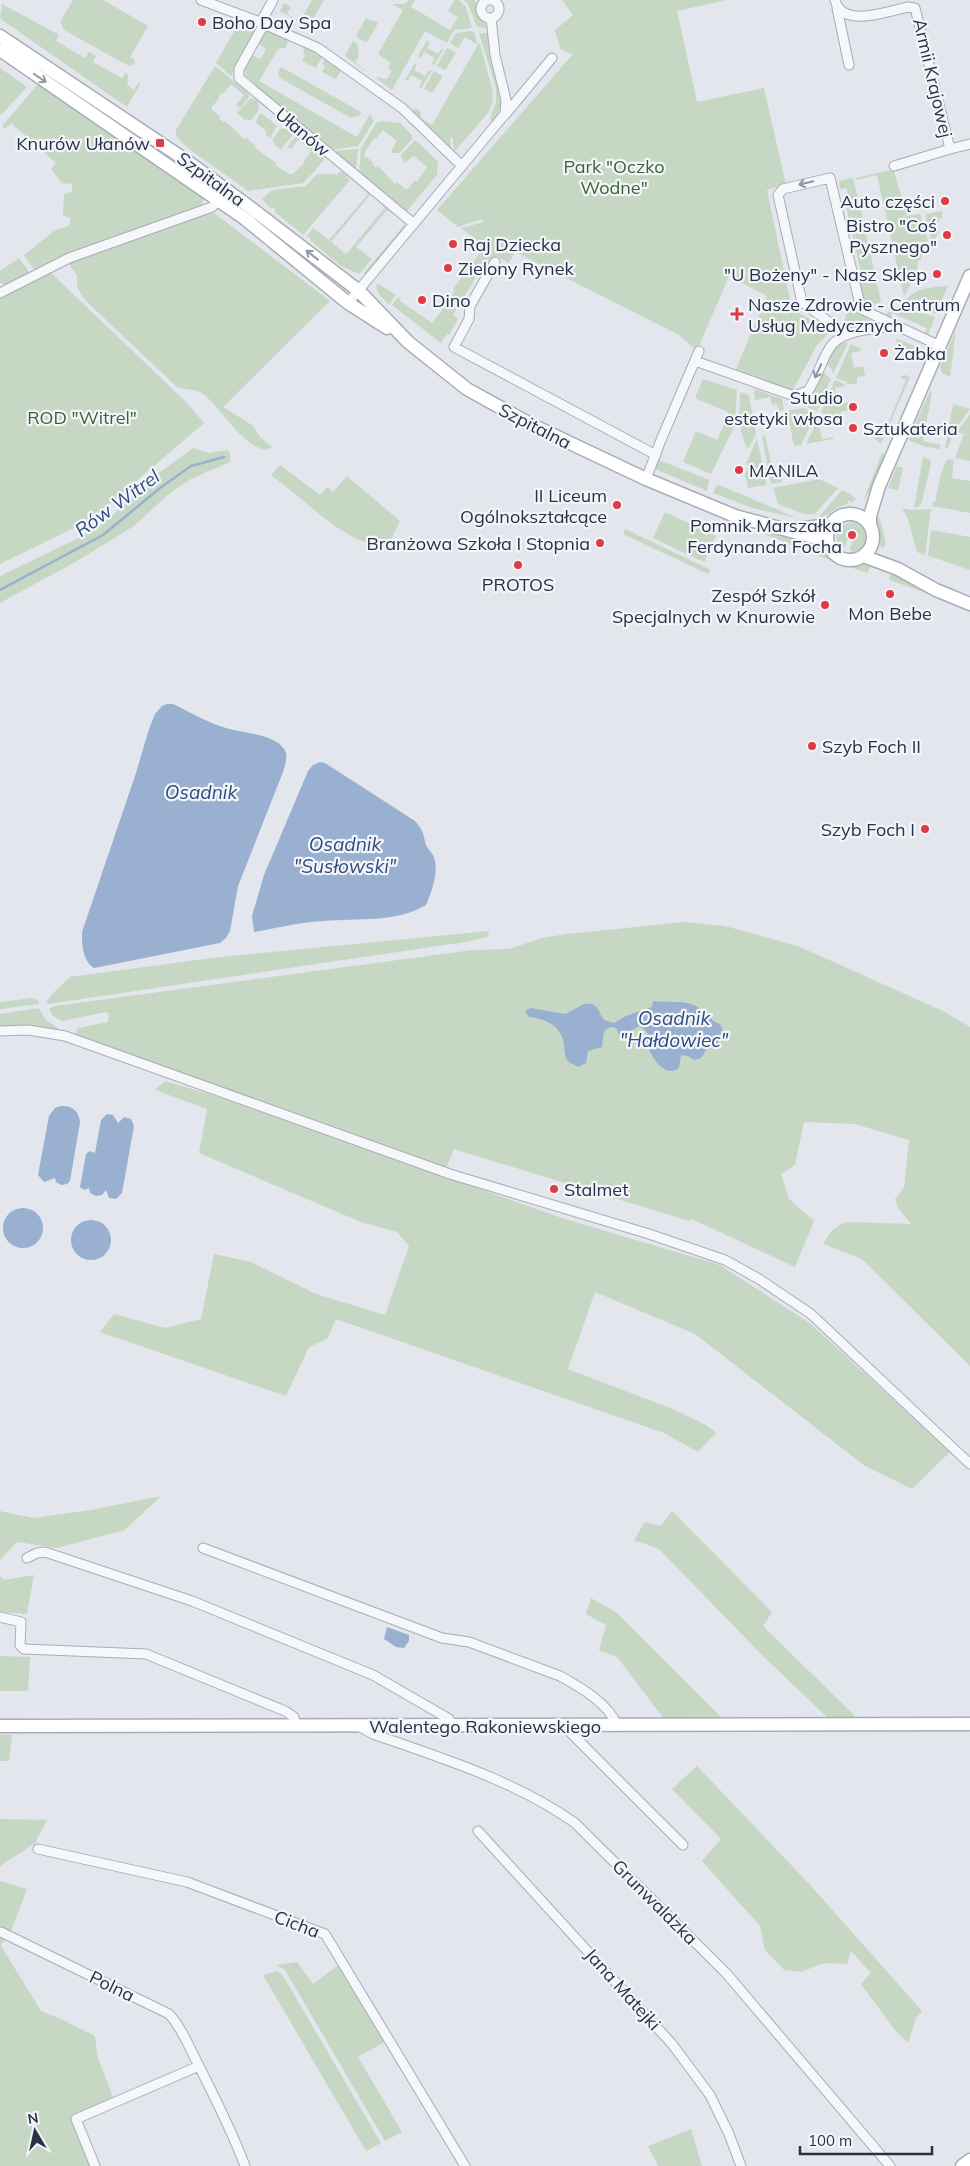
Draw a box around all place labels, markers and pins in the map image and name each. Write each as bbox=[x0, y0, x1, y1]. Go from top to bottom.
place label: Boho Day Spa bbox=[212, 11, 331, 34]
marker: Boho Day Spa bbox=[196, 16, 208, 28]
place label: Knurów Ułanów bbox=[16, 132, 150, 155]
marker: Knurów Ułanów bbox=[154, 137, 166, 149]
place label: Auto części bbox=[840, 190, 935, 213]
marker: Auto części bbox=[939, 195, 951, 207]
place label: Bistro "Coś Pysznego" bbox=[846, 214, 937, 258]
marker: Bistro "Coś Pysznego" bbox=[941, 229, 953, 241]
place label: Raj Dziecka bbox=[463, 233, 561, 256]
marker: Raj Dziecka bbox=[447, 238, 459, 250]
place label: Zielony Rynek bbox=[458, 257, 574, 280]
marker: Zielony Rynek bbox=[442, 262, 454, 274]
place label: "U Bożeny" - Nasz Sklep bbox=[724, 263, 927, 286]
marker: "U Bożeny" - Nasz Sklep bbox=[931, 268, 943, 280]
place label: Dino bbox=[432, 289, 471, 312]
place label: Nasze Zdrowie - Centrum Usług Medycznych bbox=[748, 293, 960, 337]
marker: Dino bbox=[416, 294, 428, 306]
marker: Nasze Zdrowie - Centrum Usług Medycznych bbox=[730, 307, 744, 321]
place label: Żabka bbox=[894, 342, 946, 365]
marker: Żabka bbox=[878, 347, 890, 359]
place label: Studio estetyki włosa bbox=[724, 386, 843, 430]
marker: Studio estetyki włosa bbox=[847, 401, 859, 413]
place label: Sztukateria bbox=[863, 417, 958, 440]
marker: Sztukateria bbox=[847, 422, 859, 434]
place label: MANILA bbox=[749, 459, 818, 482]
marker: MANILA bbox=[733, 464, 745, 476]
place label: II Liceum Ogólnokształcące bbox=[460, 484, 607, 528]
marker: II Liceum Ogólnokształcące bbox=[611, 499, 623, 511]
place label: Pomnik Marszałka Ferdynanda Focha bbox=[687, 514, 842, 558]
marker: Pomnik Marszałka Ferdynanda Focha bbox=[846, 529, 858, 541]
place label: Branżowa Szkoła I Stopnia bbox=[367, 532, 590, 555]
marker: Branżowa Szkoła I Stopnia bbox=[594, 537, 606, 549]
marker: PROTOS bbox=[512, 559, 524, 571]
place label: PROTOS bbox=[482, 573, 554, 596]
place label: Zespół Szkół Specjalnych w Knurowie bbox=[612, 584, 816, 628]
marker: Mon Bebe bbox=[884, 588, 896, 600]
marker: Zespół Szkół Specjalnych w Knurowie bbox=[819, 599, 831, 611]
place label: Mon Bebe bbox=[848, 602, 932, 625]
place label: Szyb Foch II bbox=[822, 735, 921, 758]
marker: Szyb Foch II bbox=[806, 740, 818, 752]
place label: Szyb Foch I bbox=[821, 818, 915, 841]
marker: Szyb Foch I bbox=[919, 823, 931, 835]
place label: Stalmet bbox=[564, 1178, 628, 1201]
marker: Stalmet bbox=[548, 1183, 560, 1195]

